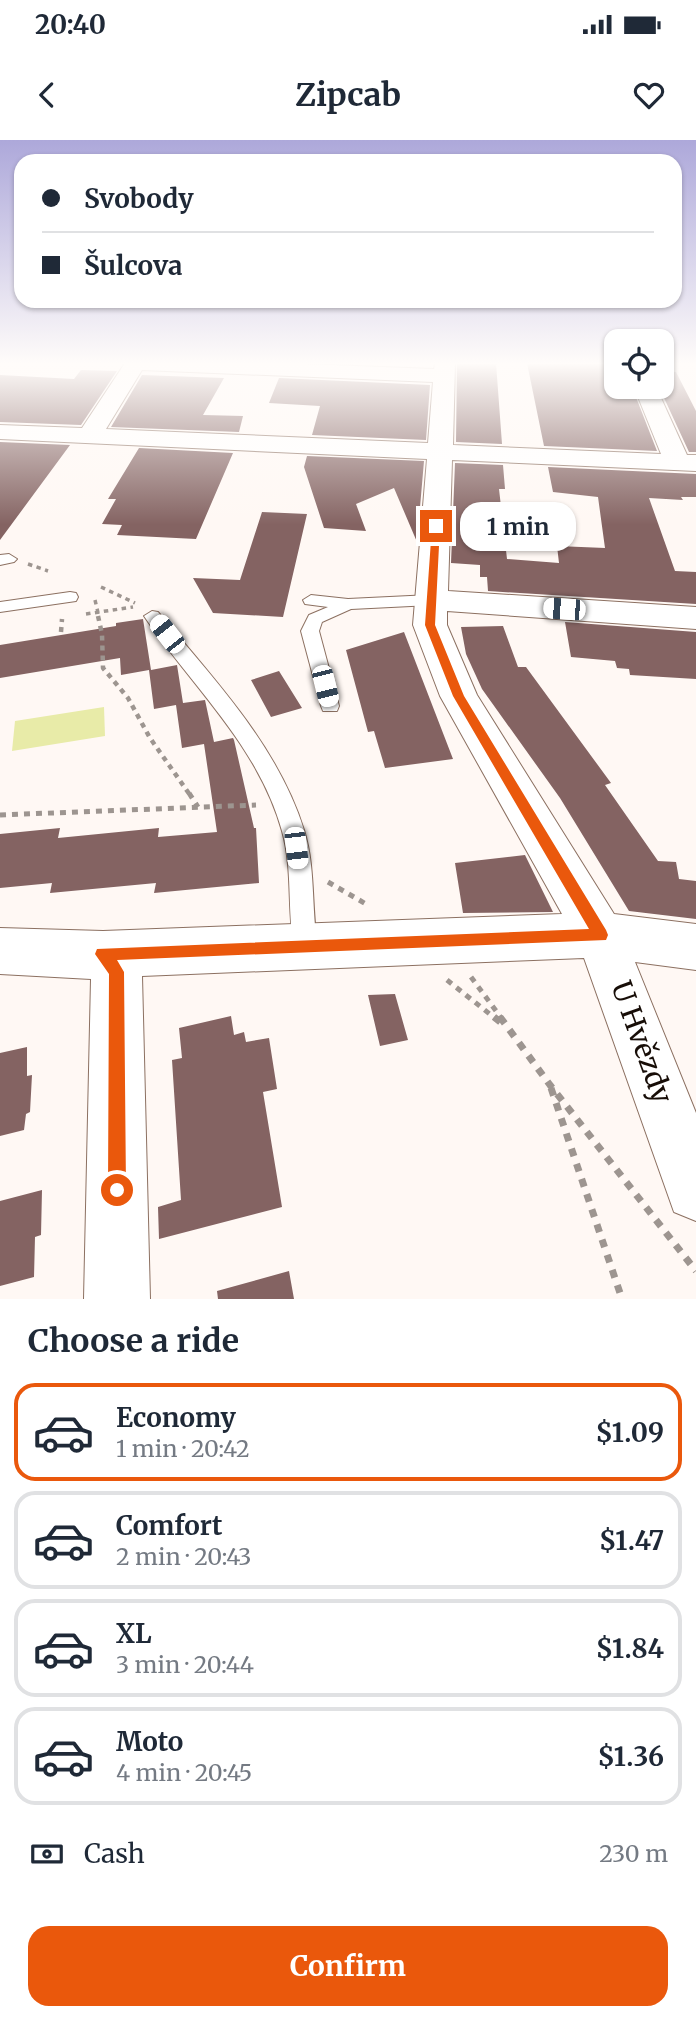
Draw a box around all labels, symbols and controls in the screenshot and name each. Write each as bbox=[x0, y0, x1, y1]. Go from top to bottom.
text: 20:40 bbox=[35, 8, 106, 41]
text: Zipcab bbox=[295, 75, 401, 115]
icon: back bbox=[28, 76, 66, 114]
icon: heart bbox=[630, 76, 668, 114]
text: Svobody bbox=[84, 182, 194, 215]
text: Šulcova bbox=[84, 249, 183, 282]
map controls bbox=[604, 329, 674, 399]
button: locate bbox=[604, 329, 674, 399]
callout: 1 min bbox=[460, 502, 576, 550]
route end bbox=[420, 510, 452, 542]
text: 1 min bbox=[487, 512, 549, 541]
car bbox=[543, 597, 586, 621]
car bbox=[146, 611, 189, 657]
car bbox=[310, 663, 341, 709]
car bbox=[284, 826, 309, 870]
street label: U Hvězdy bbox=[603, 976, 681, 1109]
route start bbox=[101, 1174, 133, 1206]
text: Choose a ride bbox=[28, 1321, 239, 1361]
icon: car bbox=[32, 1401, 95, 1464]
text: Economy bbox=[116, 1401, 236, 1434]
text: $1.09 bbox=[596, 1416, 664, 1449]
text: 1 min · 20:42 bbox=[116, 1434, 250, 1463]
icon: car bbox=[32, 1509, 95, 1572]
text: Comfort bbox=[116, 1509, 222, 1542]
text: $1.47 bbox=[599, 1524, 664, 1557]
text: 2 min · 20:43 bbox=[116, 1542, 252, 1571]
icon: car bbox=[32, 1617, 95, 1680]
text: XL bbox=[116, 1617, 152, 1650]
text: $1.84 bbox=[596, 1632, 664, 1665]
text: 3 min · 20:44 bbox=[116, 1650, 254, 1679]
icon: car bbox=[32, 1725, 95, 1788]
text: Moto bbox=[116, 1725, 183, 1758]
text: $1.36 bbox=[597, 1740, 664, 1773]
text: 4 min · 20:45 bbox=[116, 1758, 252, 1787]
icon: cash bbox=[28, 1835, 66, 1873]
text: Cash bbox=[84, 1837, 145, 1870]
text: 230 m bbox=[599, 1839, 668, 1868]
button: Confirm bbox=[28, 1926, 668, 2006]

